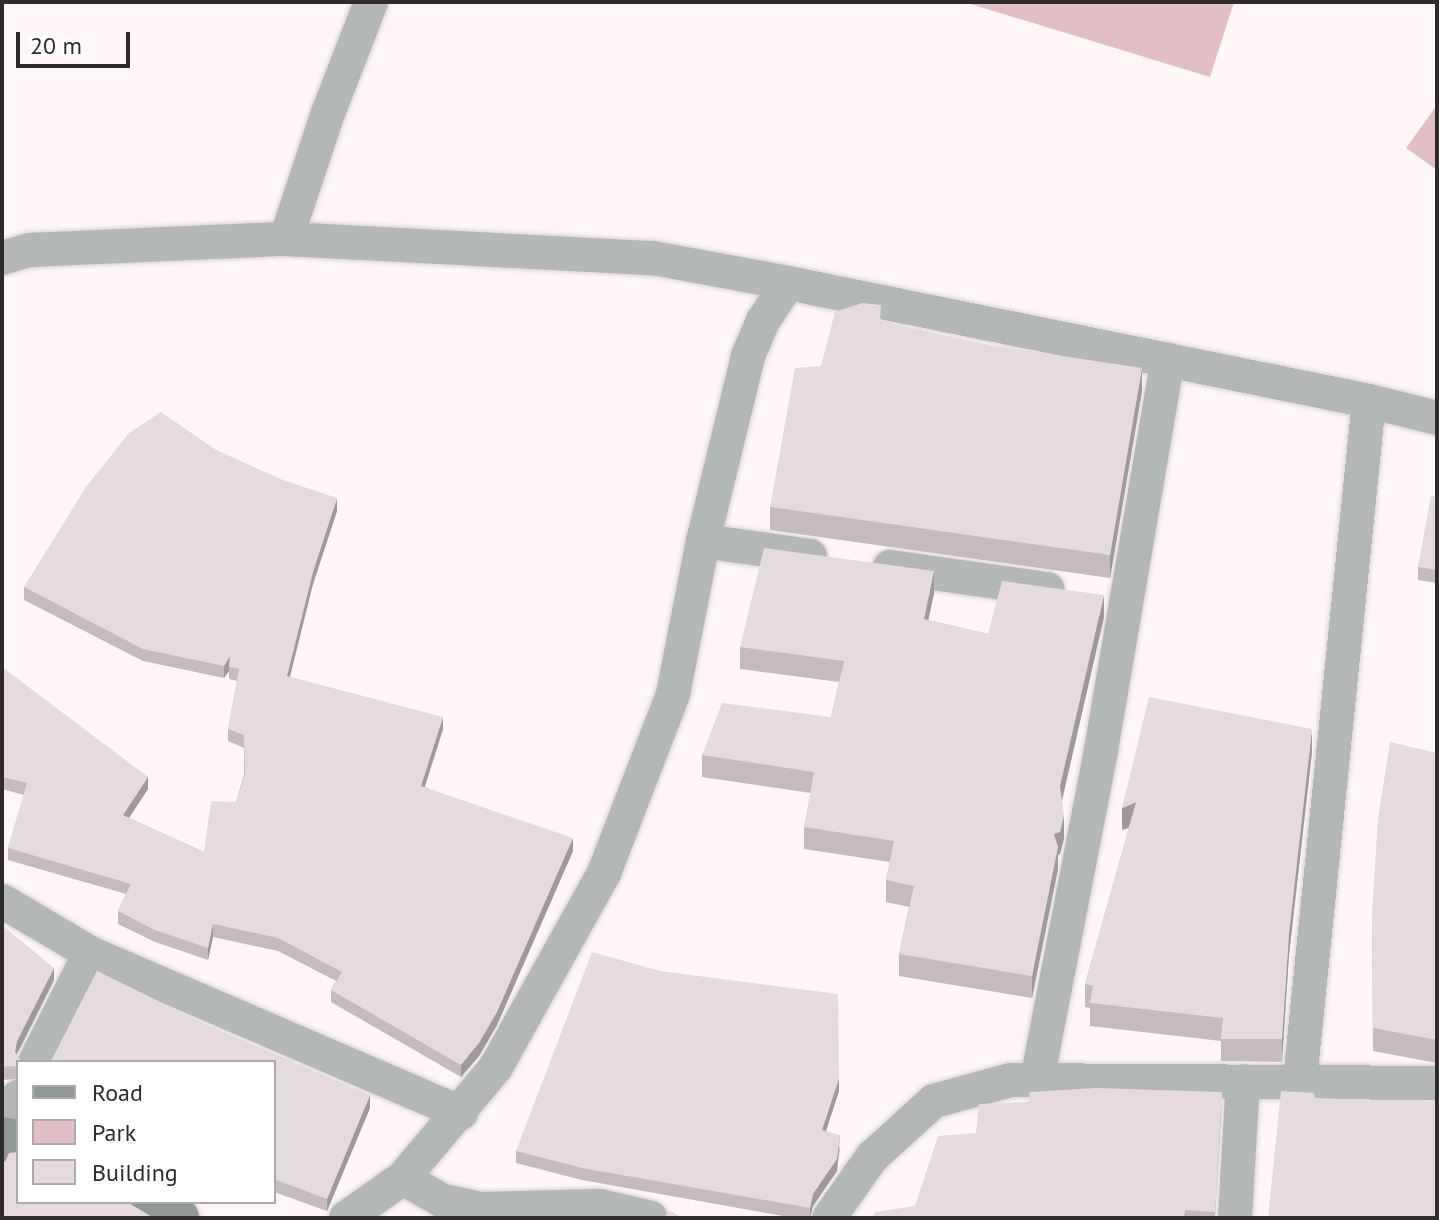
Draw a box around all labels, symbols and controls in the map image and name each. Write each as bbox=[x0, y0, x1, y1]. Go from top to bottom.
scale bar bbox=[20, 16, 134, 66]
text: 20 m bbox=[30, 30, 82, 61]
legend bbox=[16, 1060, 276, 1204]
text: Road bbox=[92, 1077, 143, 1108]
text: Park bbox=[92, 1117, 136, 1148]
text: Building bbox=[92, 1157, 178, 1188]

